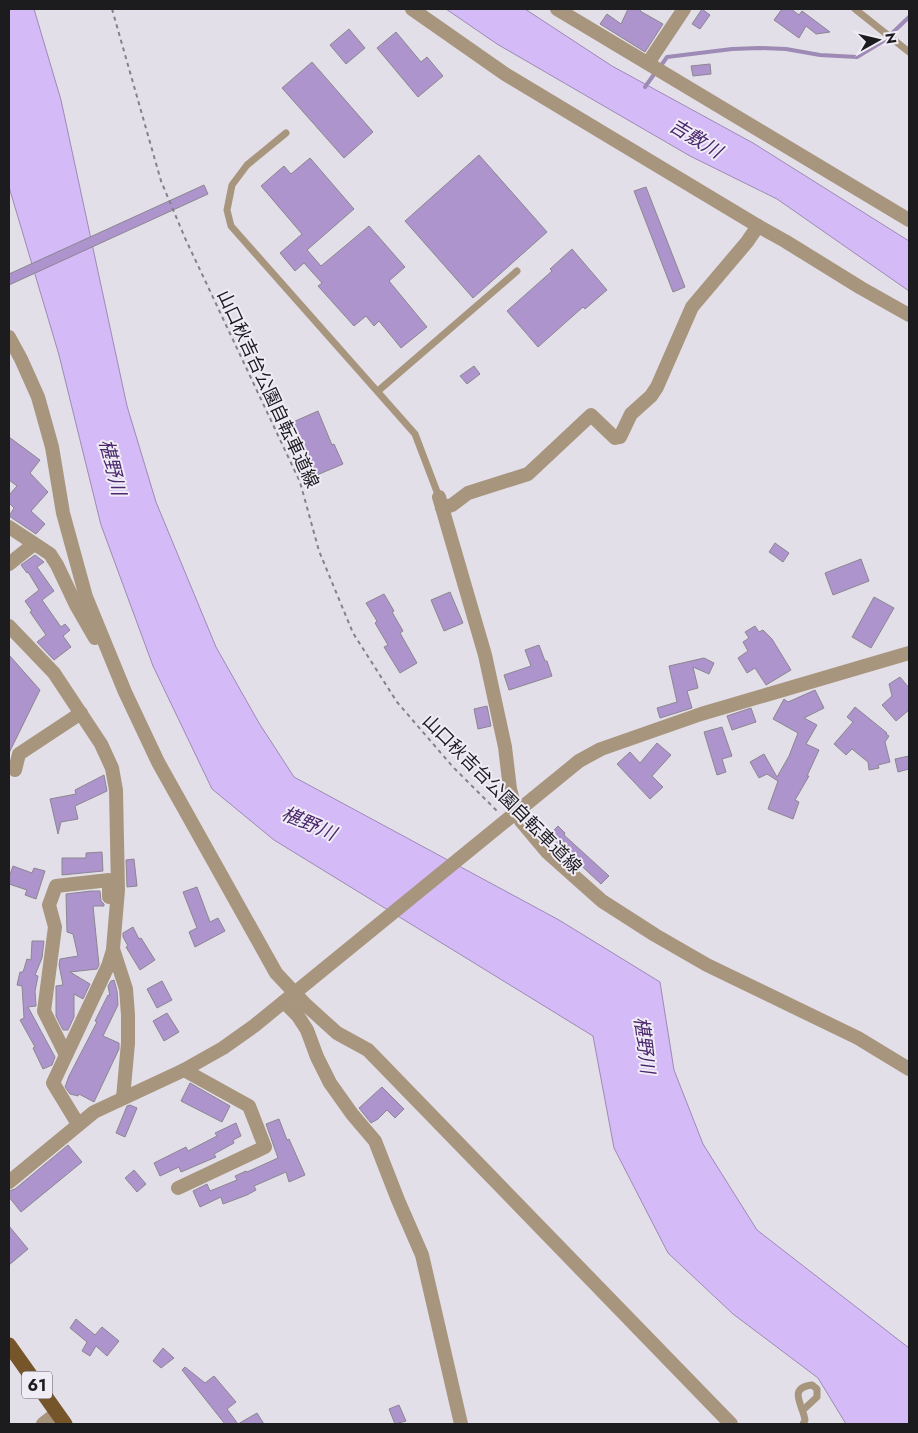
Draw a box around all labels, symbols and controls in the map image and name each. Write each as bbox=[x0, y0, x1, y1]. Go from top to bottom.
north arrow bbox=[853, 15, 903, 65]
text: N bbox=[880, 31, 902, 45]
water label: 吉敷川 bbox=[664, 112, 729, 166]
street label: 山口秋吉台公園自転車道線 bbox=[211, 286, 325, 492]
water label: 椹野川 bbox=[93, 436, 133, 500]
street label: 山口秋吉台公園自転車道線 bbox=[416, 708, 588, 880]
water label: 椹野川 bbox=[277, 800, 342, 848]
water label: 椹野川 bbox=[628, 1015, 662, 1077]
road number: 61 bbox=[22, 1372, 52, 1398]

